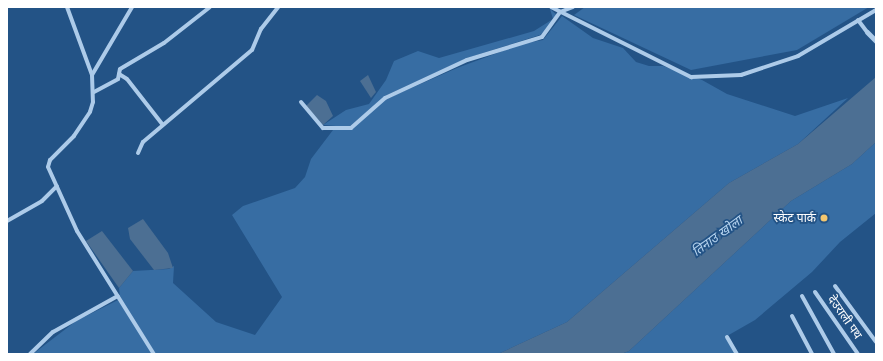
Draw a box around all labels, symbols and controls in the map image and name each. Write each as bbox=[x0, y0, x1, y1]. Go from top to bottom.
place label: स्केट पार्क bbox=[774, 211, 816, 225]
water label: तिनाउ खोला bbox=[689, 213, 745, 259]
marker: स्केट पार्क bbox=[819, 213, 829, 223]
street label: देउराली पथ bbox=[825, 292, 865, 342]

